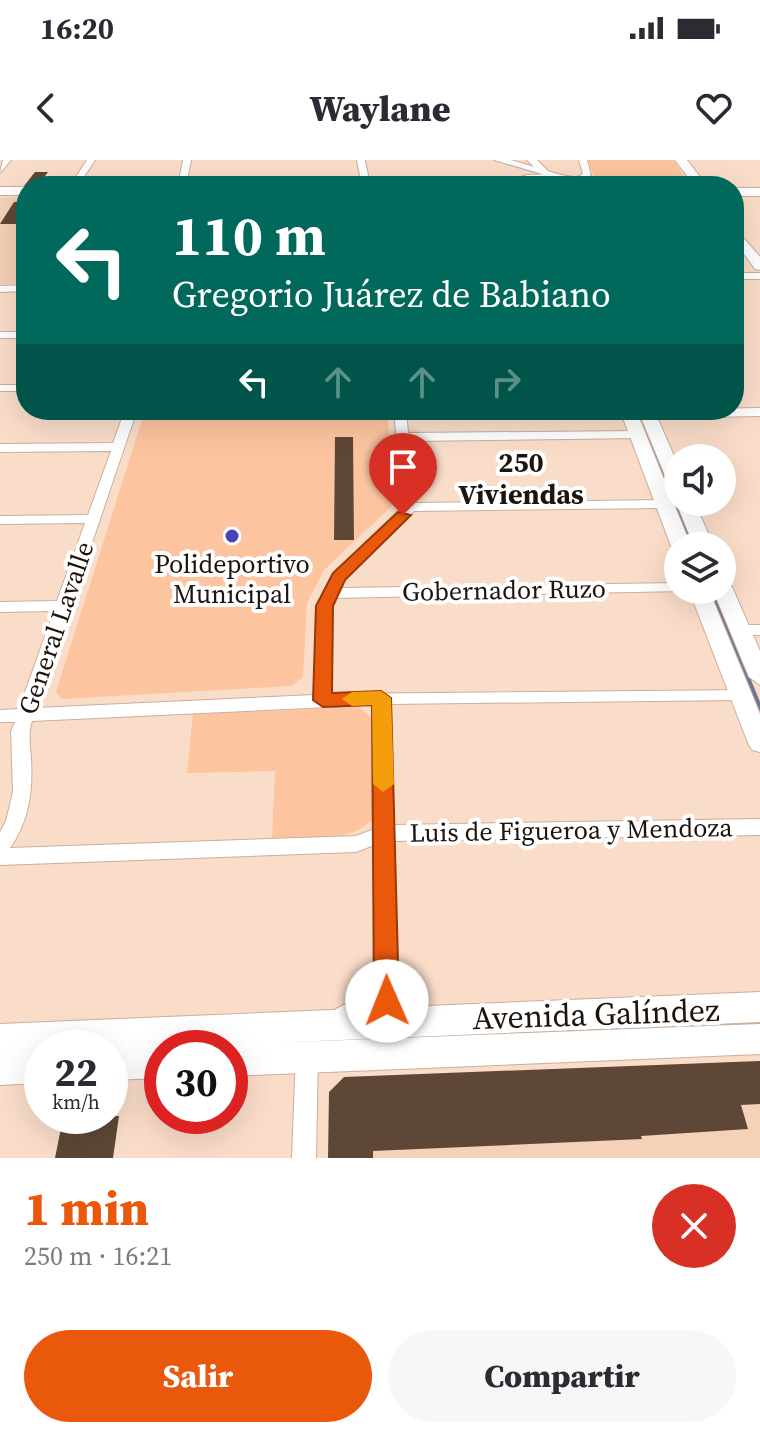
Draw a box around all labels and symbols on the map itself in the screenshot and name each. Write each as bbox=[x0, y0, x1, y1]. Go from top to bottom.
pin bbox=[369, 433, 437, 515]
district label: 250 Viviendas bbox=[458, 443, 584, 513]
marker: Polideportivo Municipal bbox=[223, 527, 241, 545]
street label: General Lavalle bbox=[10, 537, 102, 719]
place label: Polideportivo Municipal bbox=[154, 546, 310, 612]
street label: Gobernador Ruzo bbox=[402, 570, 606, 610]
street label: Luis de Figueroa y Mendoza bbox=[409, 809, 734, 851]
position arrow bbox=[345, 959, 429, 1043]
street label: Avenida Galíndez bbox=[472, 988, 720, 1040]
speed limit sign: 30 bbox=[144, 1030, 248, 1134]

